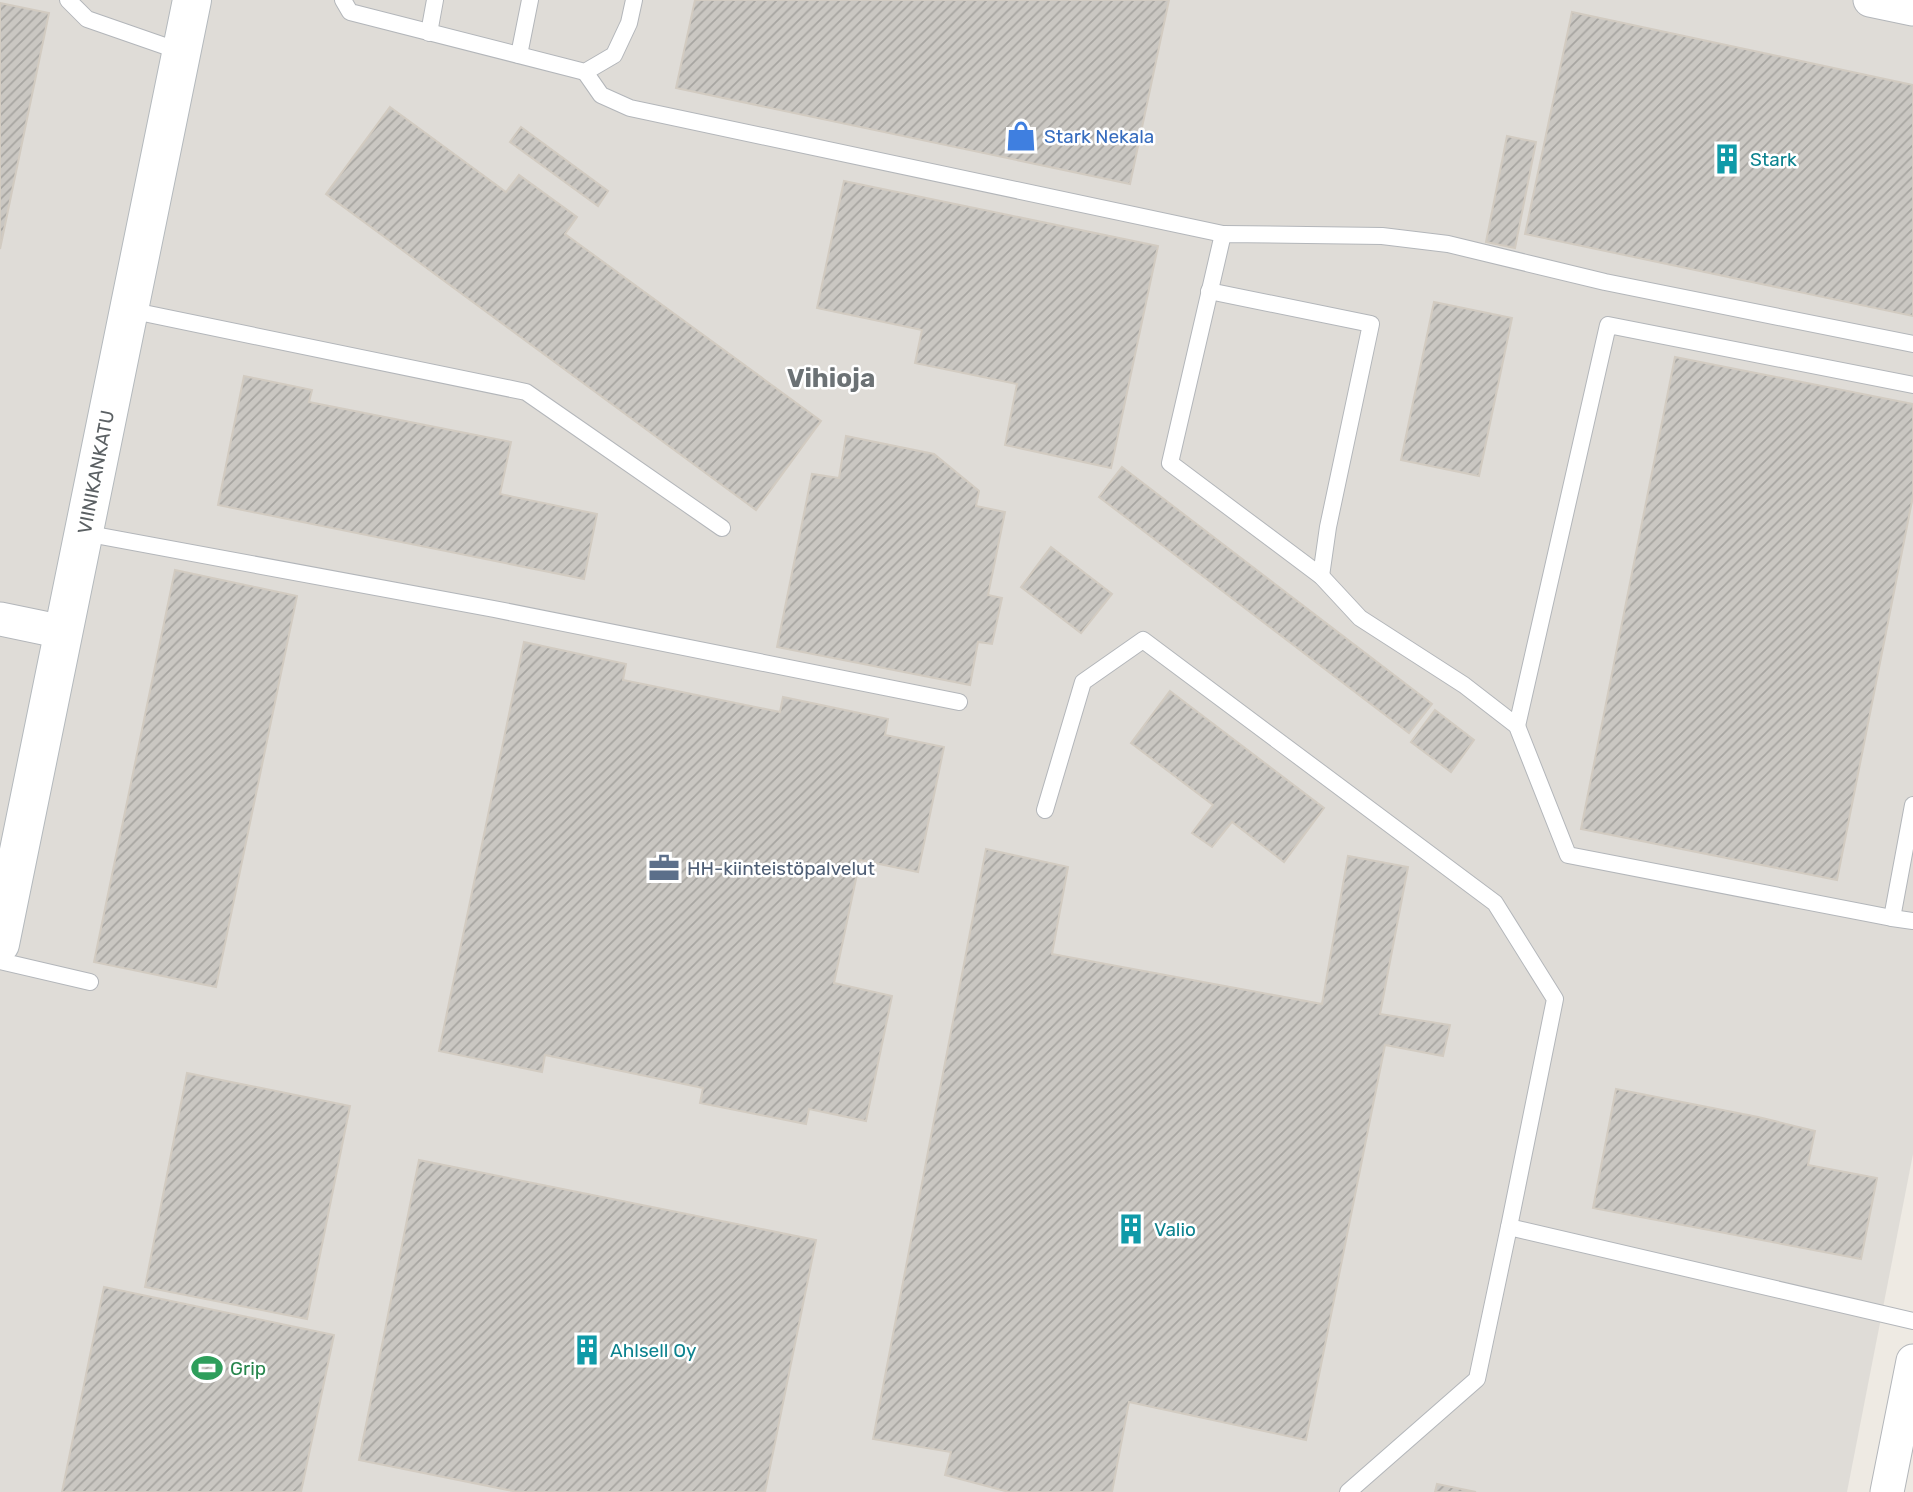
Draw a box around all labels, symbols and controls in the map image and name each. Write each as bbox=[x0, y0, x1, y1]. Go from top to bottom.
shop icon: Stark Nekala bbox=[1004, 119, 1038, 153]
place label: Stark Nekala bbox=[1044, 125, 1154, 148]
building icon: Stark bbox=[1710, 142, 1744, 176]
place label: Stark bbox=[1750, 148, 1797, 171]
district label: Vihioja bbox=[787, 363, 875, 394]
street label: VIINIKANKATU bbox=[73, 408, 119, 536]
office icon: HH-kiinteistöpalvelut bbox=[647, 851, 681, 885]
place label: HH-kiinteistöpalvelut bbox=[687, 857, 876, 880]
building icon: Valio bbox=[1114, 1212, 1148, 1246]
place label: Valio bbox=[1154, 1218, 1196, 1241]
building icon: Ahlsell Oy bbox=[570, 1333, 604, 1367]
place label: Ahlsell Oy bbox=[610, 1339, 697, 1362]
sports icon: Grip bbox=[190, 1351, 224, 1385]
place label: Grip bbox=[230, 1357, 266, 1380]

